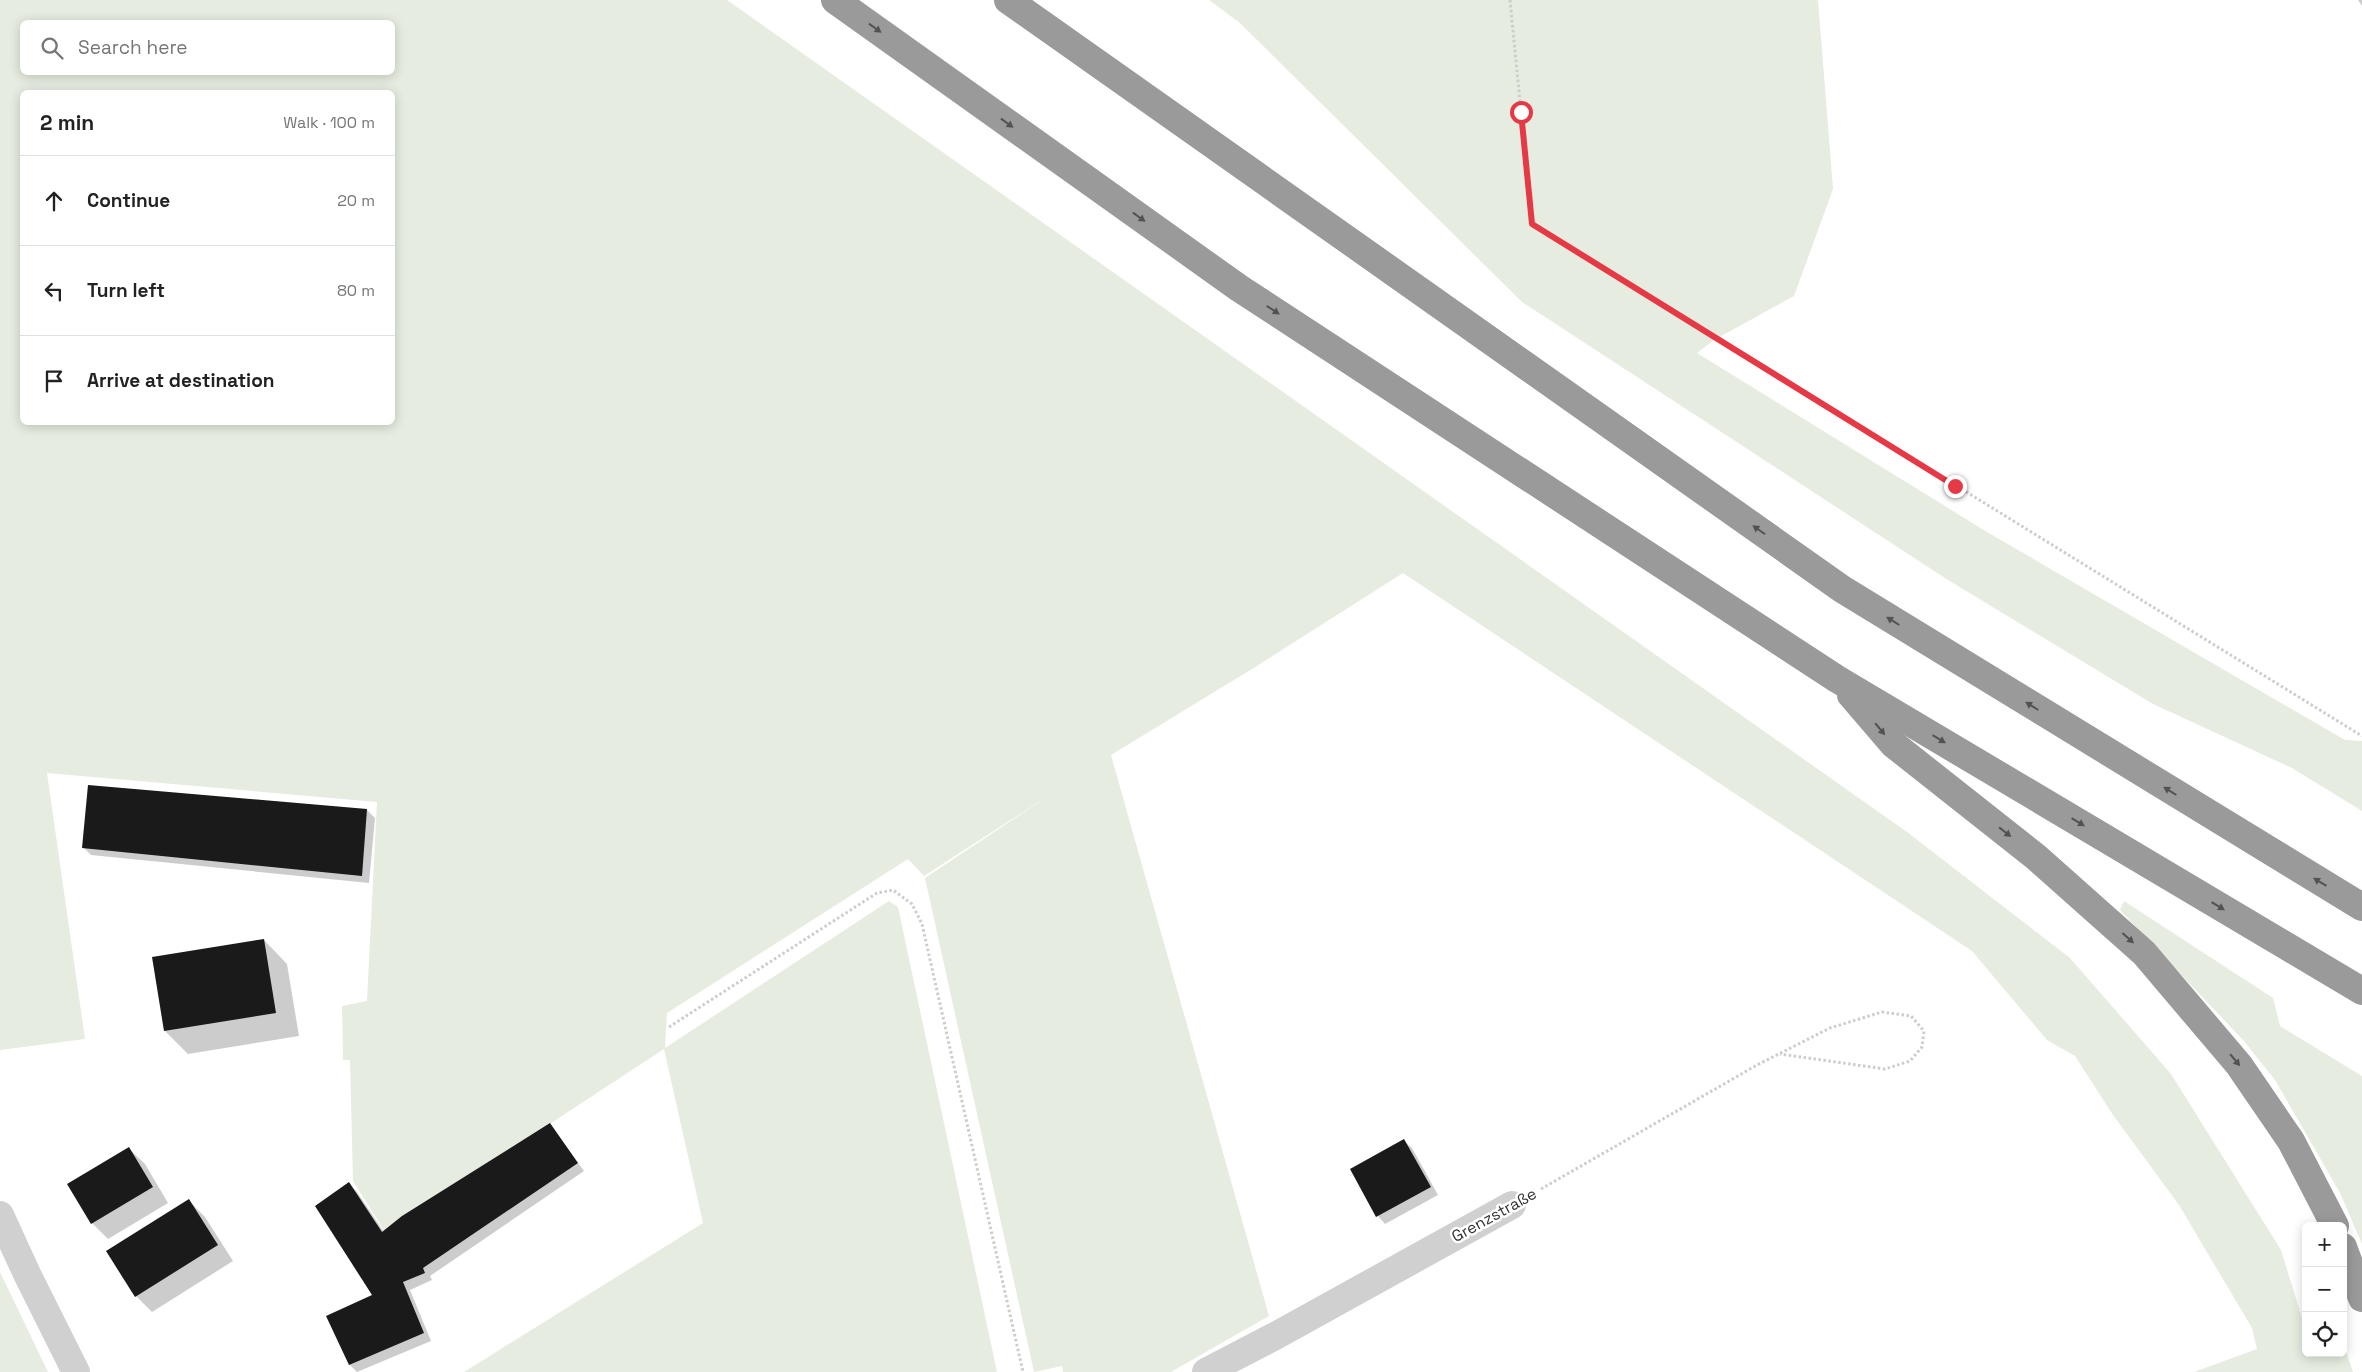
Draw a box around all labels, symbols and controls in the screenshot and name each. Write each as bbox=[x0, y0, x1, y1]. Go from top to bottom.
search box bbox=[20, 20, 395, 75]
one-way arrow bbox=[868, 23, 882, 33]
icon: search bbox=[38, 34, 66, 62]
text: Search here bbox=[78, 35, 188, 60]
route start bbox=[1510, 101, 1533, 124]
text: 2 min bbox=[40, 109, 94, 136]
text: Walk · 100 m bbox=[283, 112, 375, 133]
one-way arrow bbox=[1000, 118, 1014, 128]
icon: ahead bbox=[40, 187, 68, 215]
text: Continue bbox=[87, 188, 170, 213]
text: 20 m bbox=[337, 190, 375, 211]
one-way arrow bbox=[1133, 212, 1146, 222]
icon: left bbox=[40, 277, 68, 305]
text: Turn left bbox=[87, 278, 165, 303]
text: 80 m bbox=[337, 280, 375, 301]
one-way arrow bbox=[1266, 306, 1279, 315]
icon: arrive bbox=[40, 367, 68, 395]
text: Arrive at destination bbox=[87, 368, 275, 393]
route end bbox=[1944, 475, 1967, 498]
one-way arrow bbox=[1752, 525, 1765, 535]
one-way arrow bbox=[1887, 616, 1900, 625]
one-way arrow bbox=[2025, 702, 2038, 711]
one-way arrow bbox=[1874, 722, 1885, 735]
one-way arrow bbox=[1932, 735, 1945, 744]
one-way arrow bbox=[2164, 787, 2177, 796]
one-way arrow bbox=[2072, 818, 2085, 827]
one-way arrow bbox=[1998, 827, 2011, 838]
one-way arrow bbox=[2314, 878, 2327, 887]
one-way arrow bbox=[2211, 901, 2224, 910]
one-way arrow bbox=[2121, 933, 2134, 944]
one-way arrow bbox=[2229, 1054, 2240, 1066]
street label: Grenzstraße bbox=[1448, 1183, 1540, 1247]
map controls bbox=[2302, 1222, 2347, 1357]
button: + bbox=[2302, 1222, 2347, 1267]
button: − bbox=[2302, 1267, 2347, 1312]
button: locate bbox=[2302, 1312, 2347, 1357]

